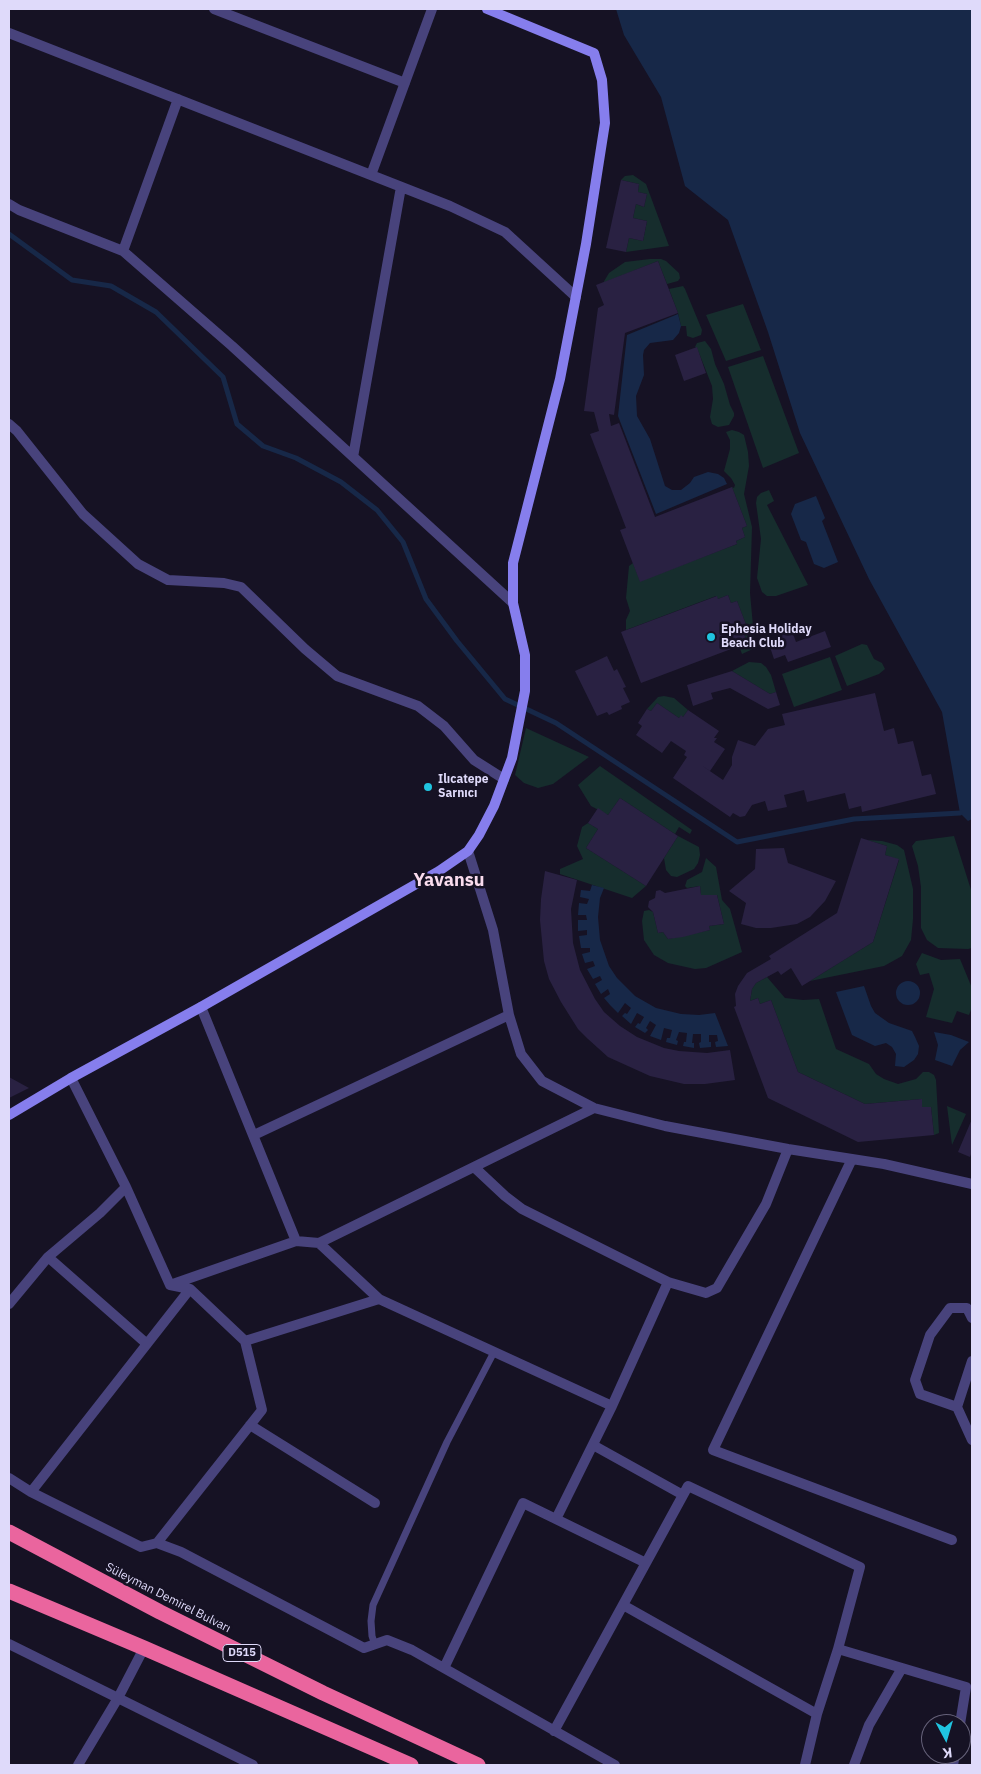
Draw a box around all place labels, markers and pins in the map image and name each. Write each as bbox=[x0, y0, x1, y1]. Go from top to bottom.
place label: Ephesia Holiday Beach Club bbox=[721, 623, 812, 651]
marker: Ephesia Holiday Beach Club bbox=[705, 631, 717, 643]
place label: Ilıcatepe Sarnıcı bbox=[438, 773, 489, 801]
marker: Ilıcatepe Sarnıcı bbox=[422, 781, 434, 793]

